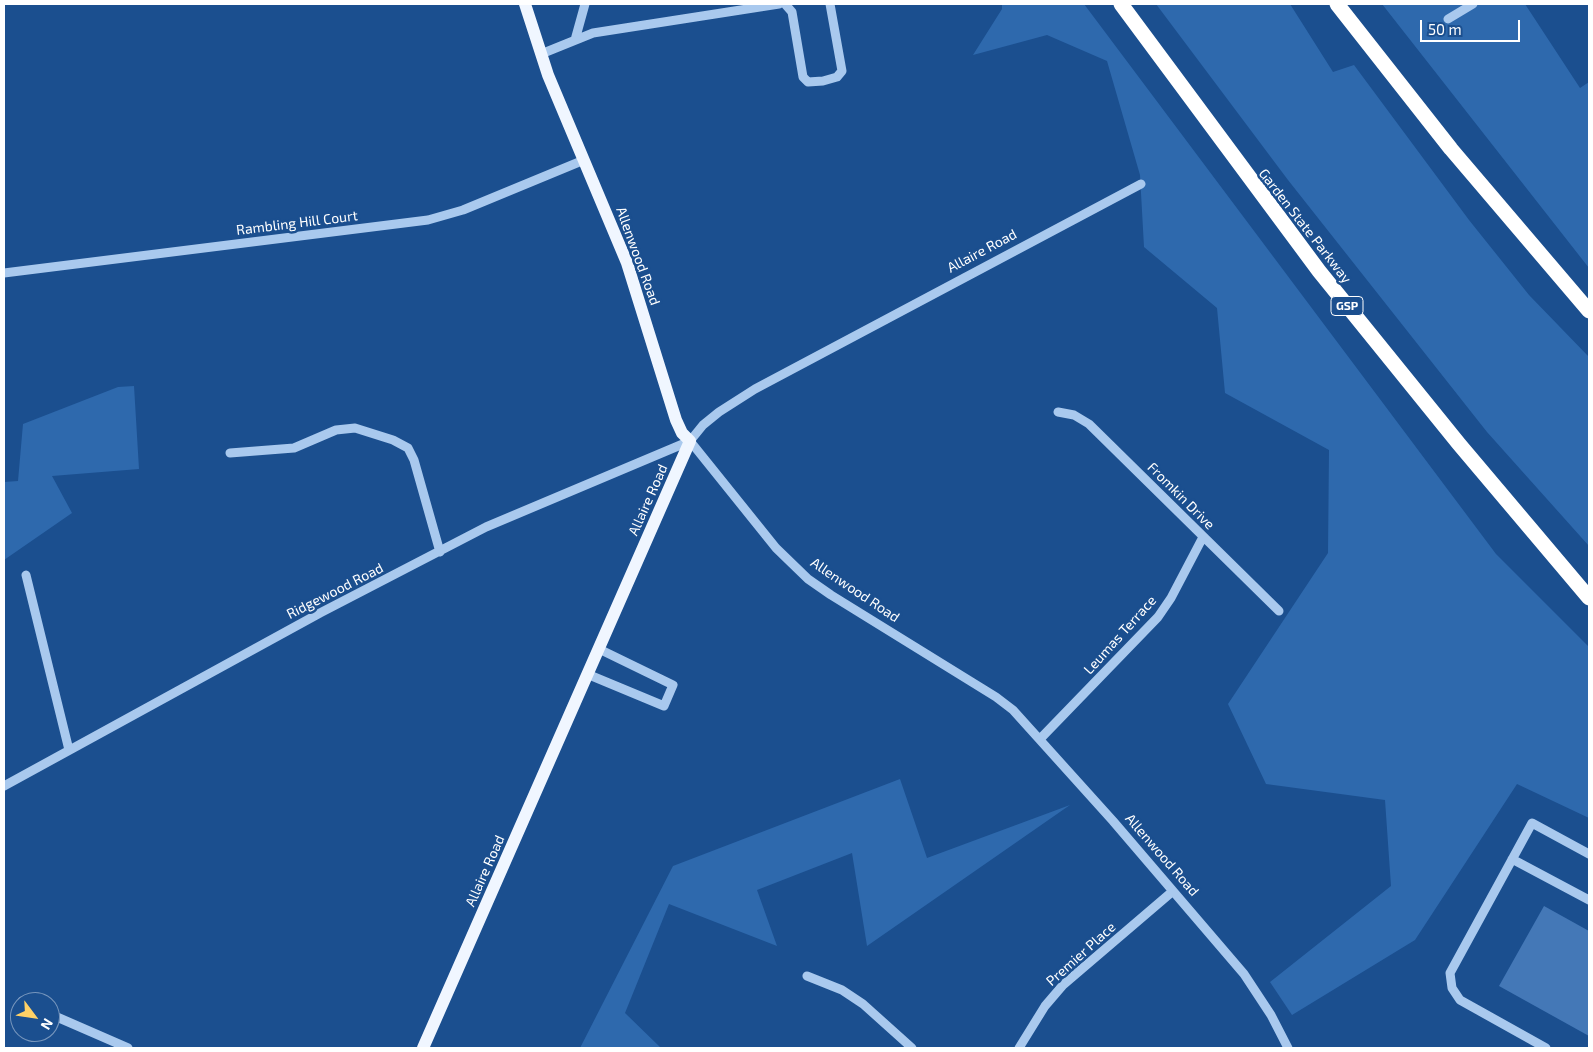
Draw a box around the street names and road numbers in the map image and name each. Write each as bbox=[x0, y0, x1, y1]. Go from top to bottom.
street label: Garden State Parkway bbox=[1255, 165, 1355, 287]
street label: Allenwood Road bbox=[612, 205, 664, 307]
street label: Rambling Hill Court bbox=[235, 207, 359, 239]
street label: Allaire Road bbox=[944, 226, 1020, 276]
road number: GSP bbox=[1331, 296, 1363, 316]
street label: Fromkin Drive bbox=[1144, 459, 1218, 533]
street label: Allaire Road bbox=[625, 462, 671, 538]
street label: Allenwood Road bbox=[807, 554, 903, 626]
street label: Ridgewood Road bbox=[284, 559, 386, 623]
street label: Leumas Terrace bbox=[1080, 592, 1160, 678]
street label: Allenwood Road bbox=[1122, 810, 1202, 900]
street label: Allaire Road bbox=[462, 833, 508, 909]
street label: Premier Place bbox=[1043, 918, 1119, 990]

